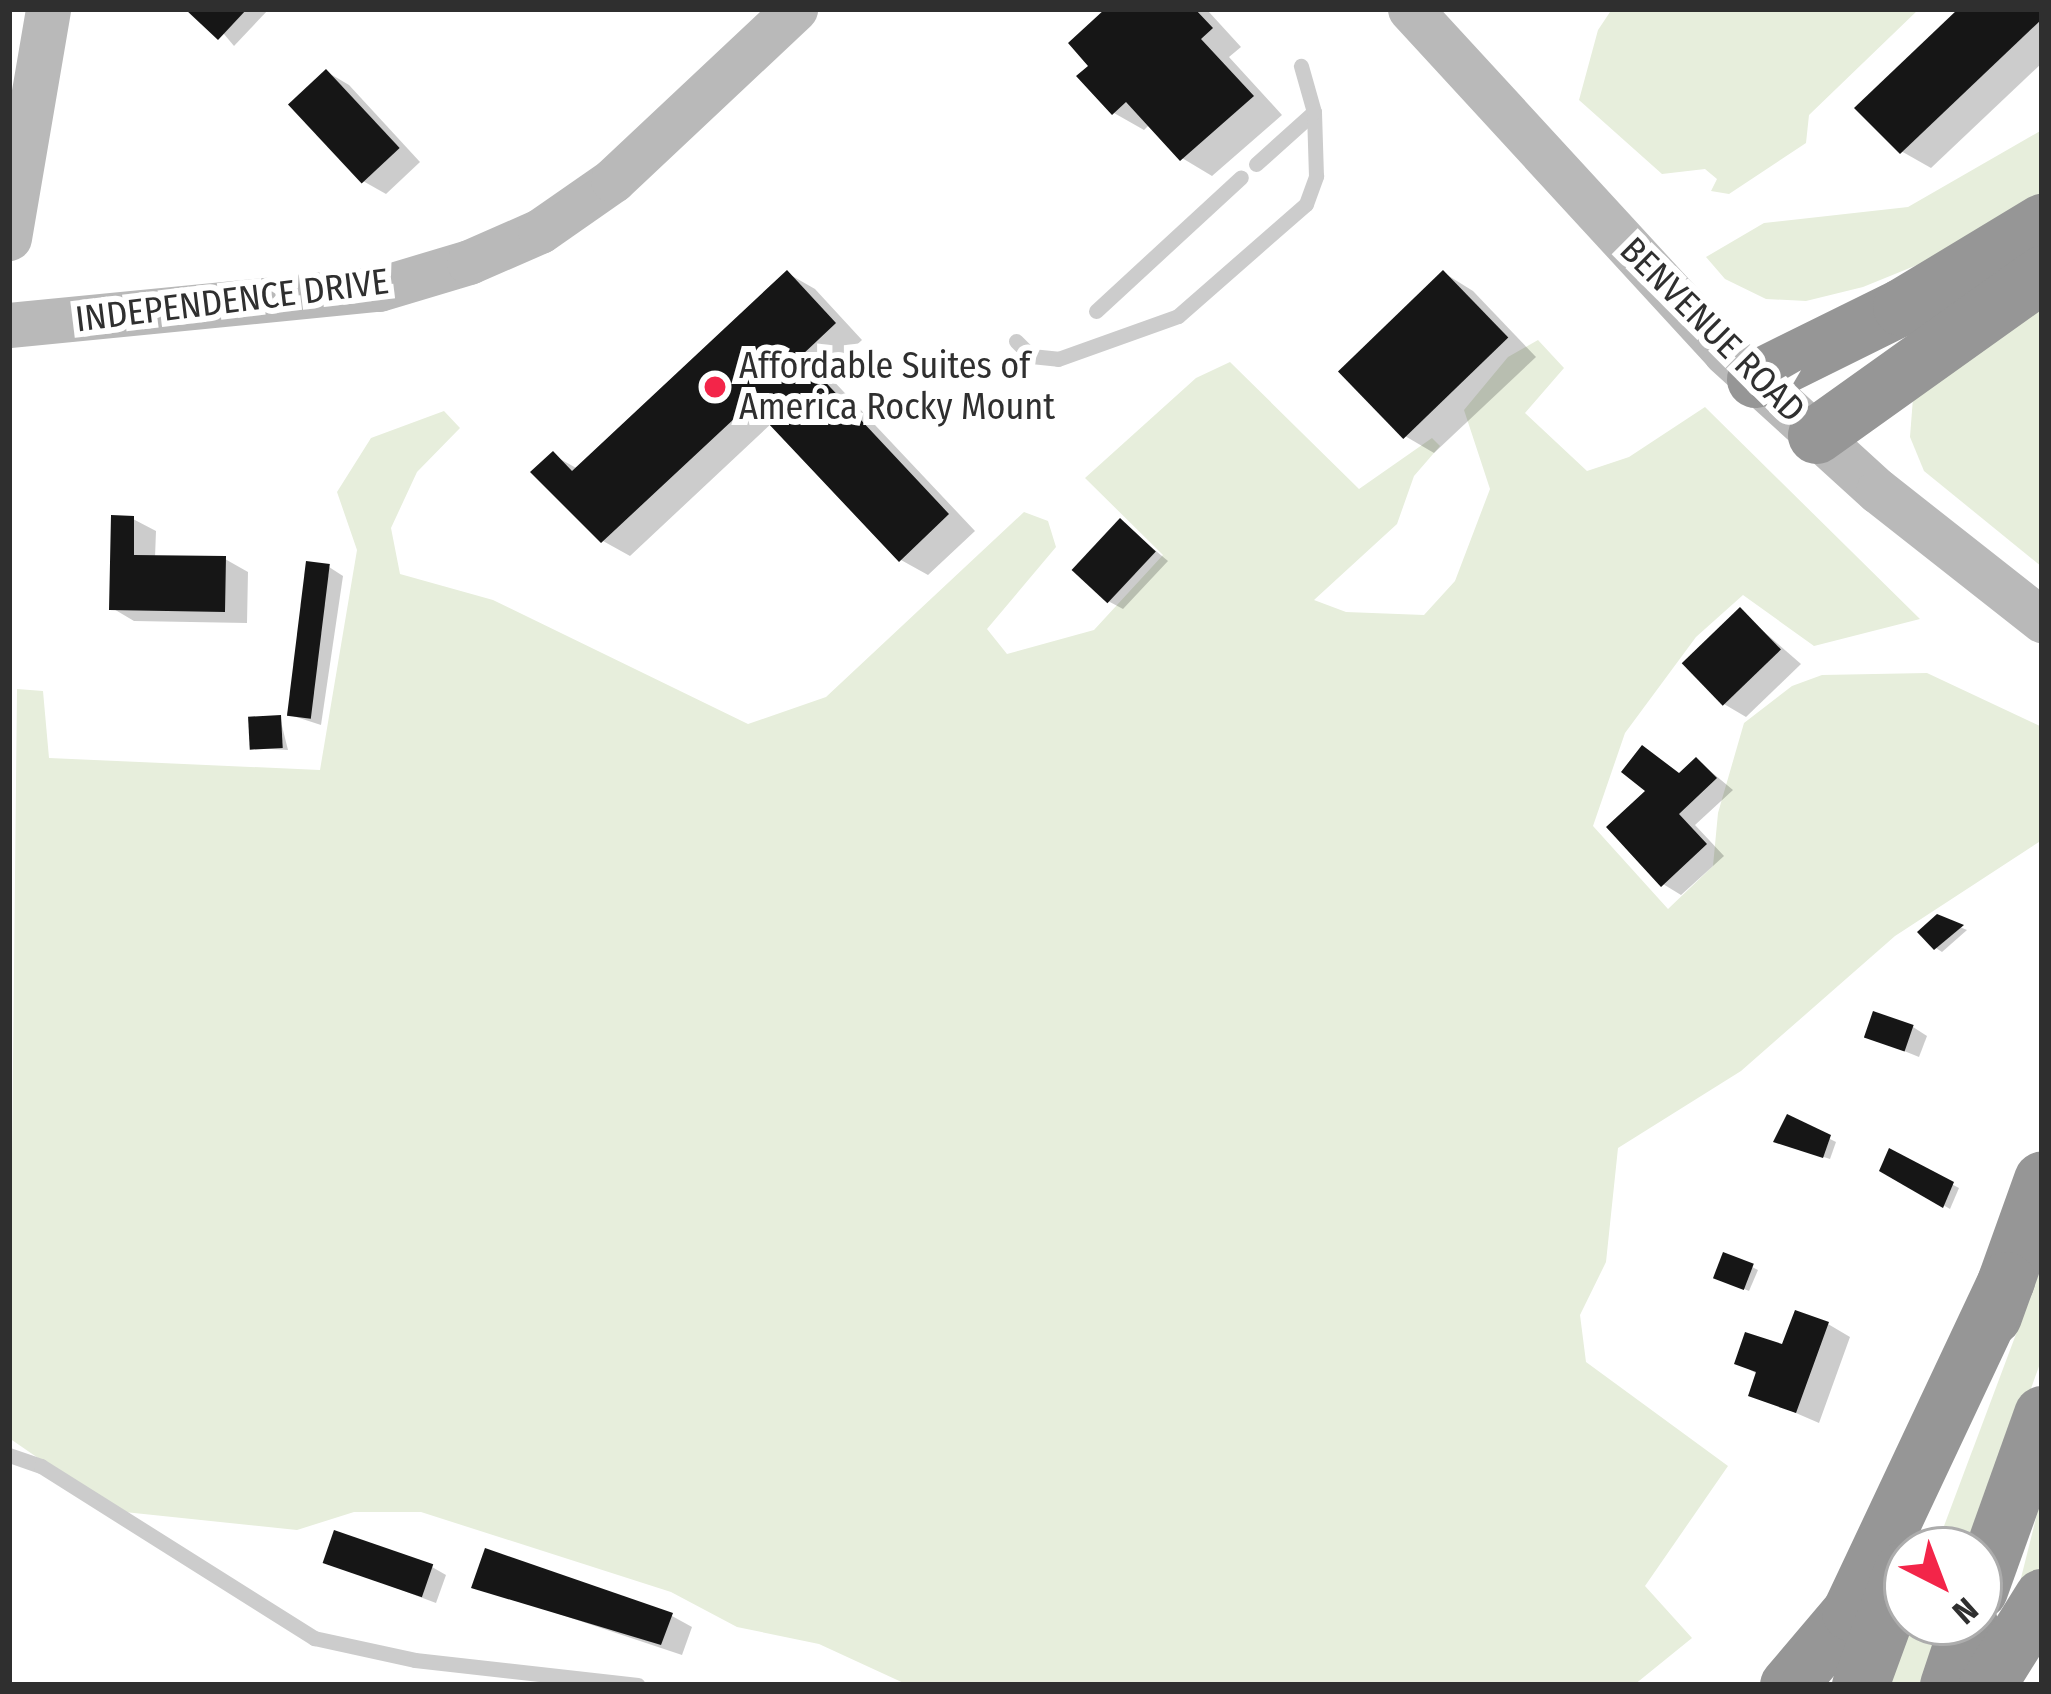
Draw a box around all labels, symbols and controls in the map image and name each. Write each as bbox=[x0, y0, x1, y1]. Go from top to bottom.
street label: BENVENUE ROAD bbox=[1611, 229, 1813, 431]
street label: INDEPENDENCE DRIVE bbox=[73, 260, 391, 342]
place label: Affordable Suites of America Rocky Mount bbox=[739, 344, 1055, 429]
marker: Affordable Suites of America Rocky Mount bbox=[702, 374, 728, 400]
north arrow bbox=[1883, 1526, 2003, 1646]
text: N bbox=[1944, 1589, 1986, 1632]

